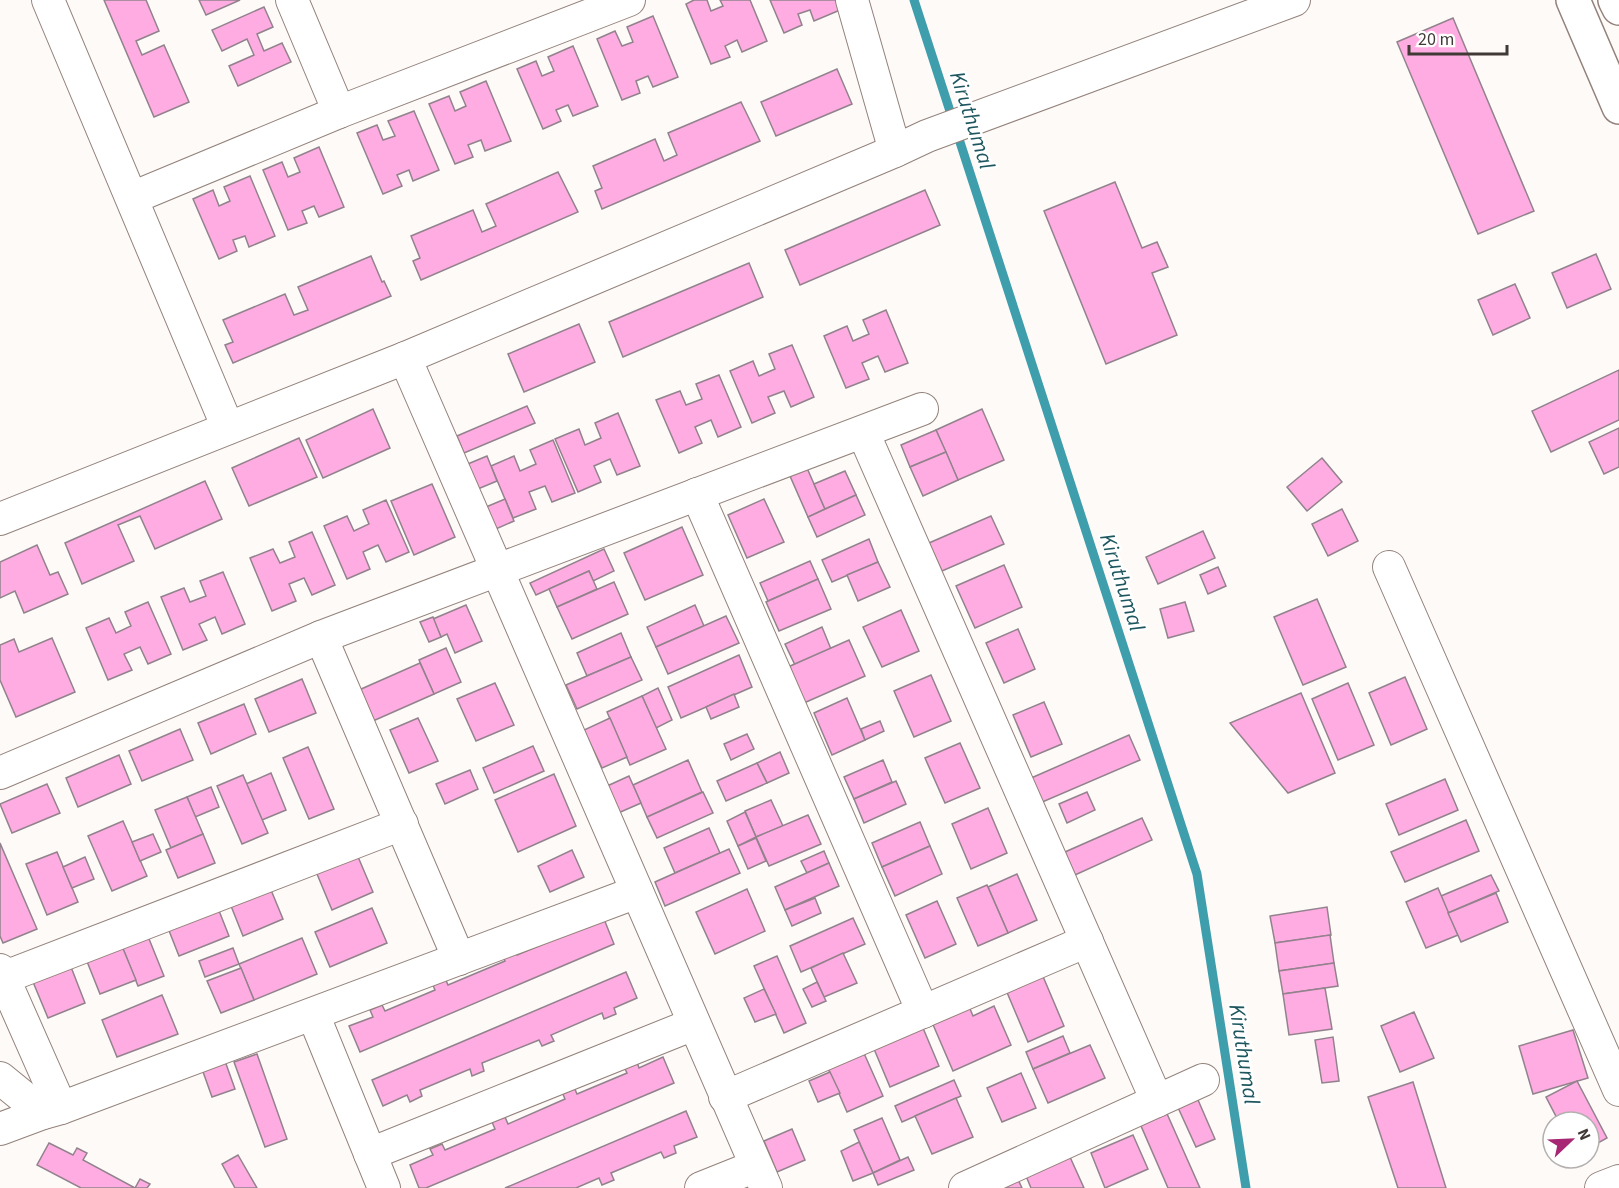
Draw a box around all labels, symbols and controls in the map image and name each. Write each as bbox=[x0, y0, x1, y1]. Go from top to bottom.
scale bar bbox=[1409, 18, 1506, 56]
text: 20 m bbox=[1418, 27, 1454, 52]
water label: Kiruthumal bbox=[941, 67, 1003, 174]
water label: Kiruthumal bbox=[1091, 529, 1153, 636]
water label: Kiruthumal bbox=[1220, 1002, 1268, 1107]
north arrow bbox=[1541, 1110, 1601, 1170]
text: N bbox=[1572, 1125, 1596, 1144]

